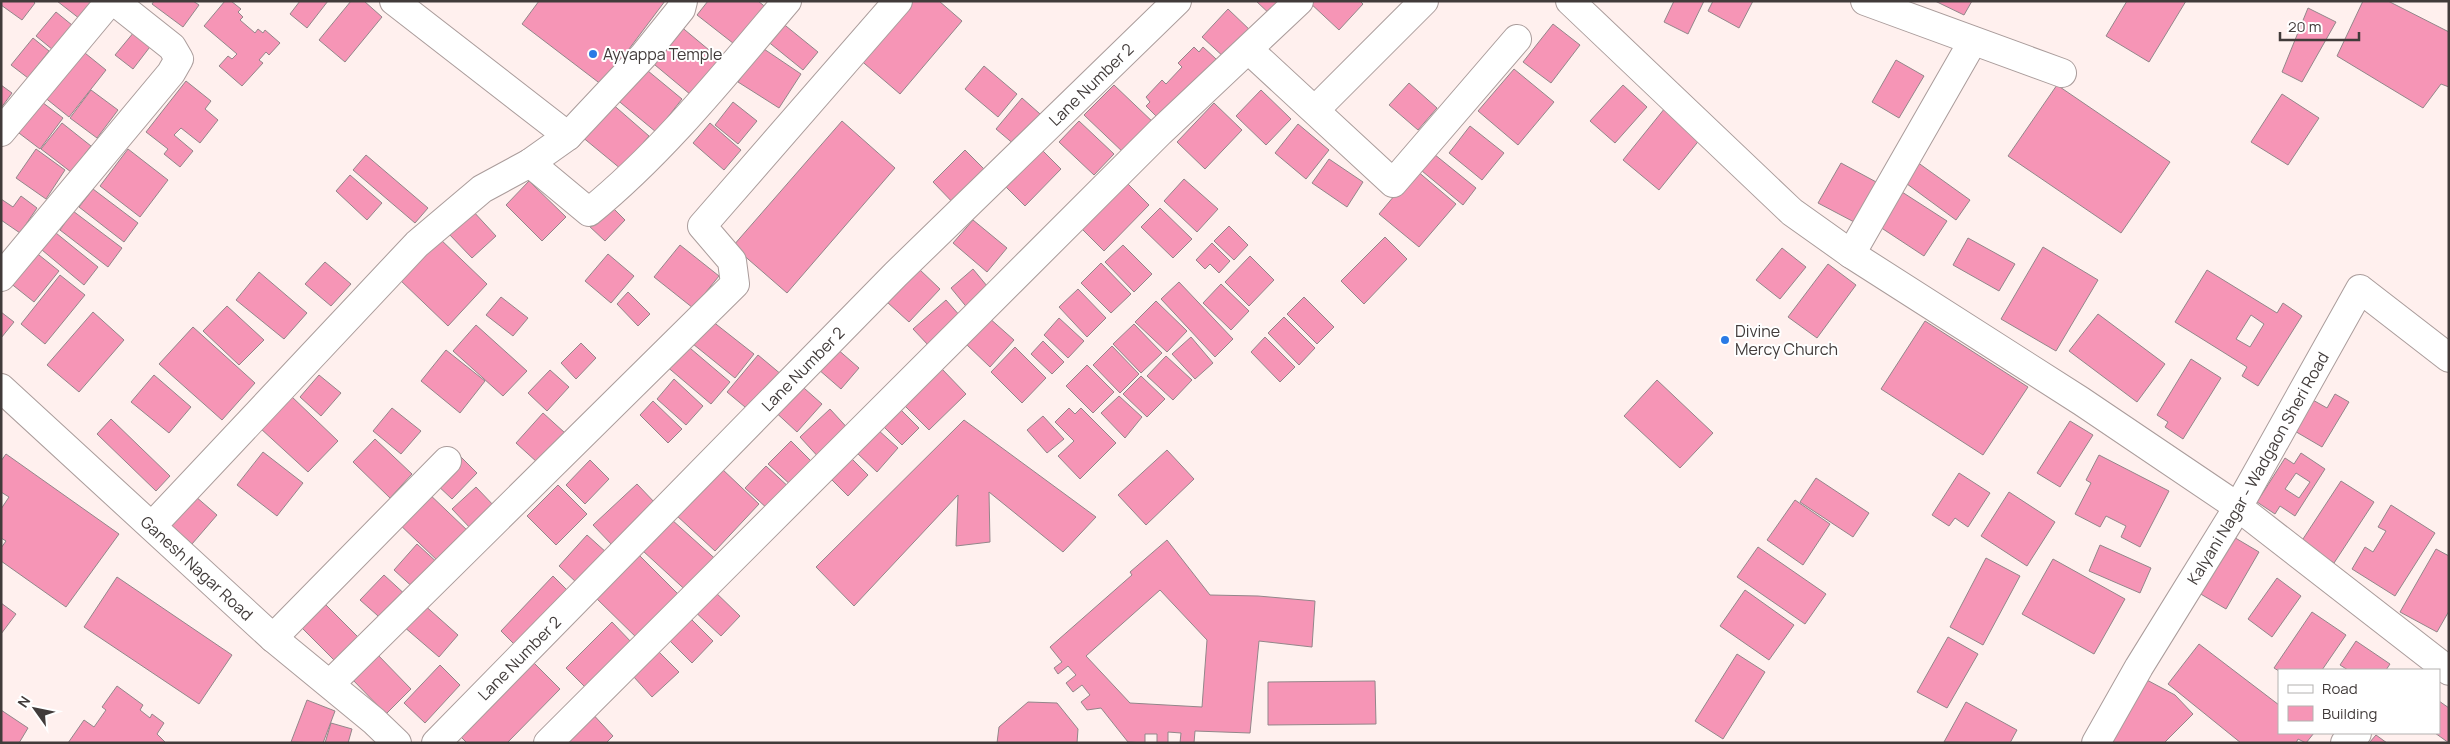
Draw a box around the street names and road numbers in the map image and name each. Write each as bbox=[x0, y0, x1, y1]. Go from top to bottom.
street label: Lane Number 2 bbox=[1044, 38, 1138, 131]
street label: Lane Number 2 bbox=[757, 322, 849, 416]
street label: Kalyani Nagar - Wadgaon Sheri Road bbox=[2182, 348, 2334, 589]
street label: Ganesh Nagar Road bbox=[136, 511, 258, 625]
street label: Lane Number 2 bbox=[473, 611, 566, 705]

